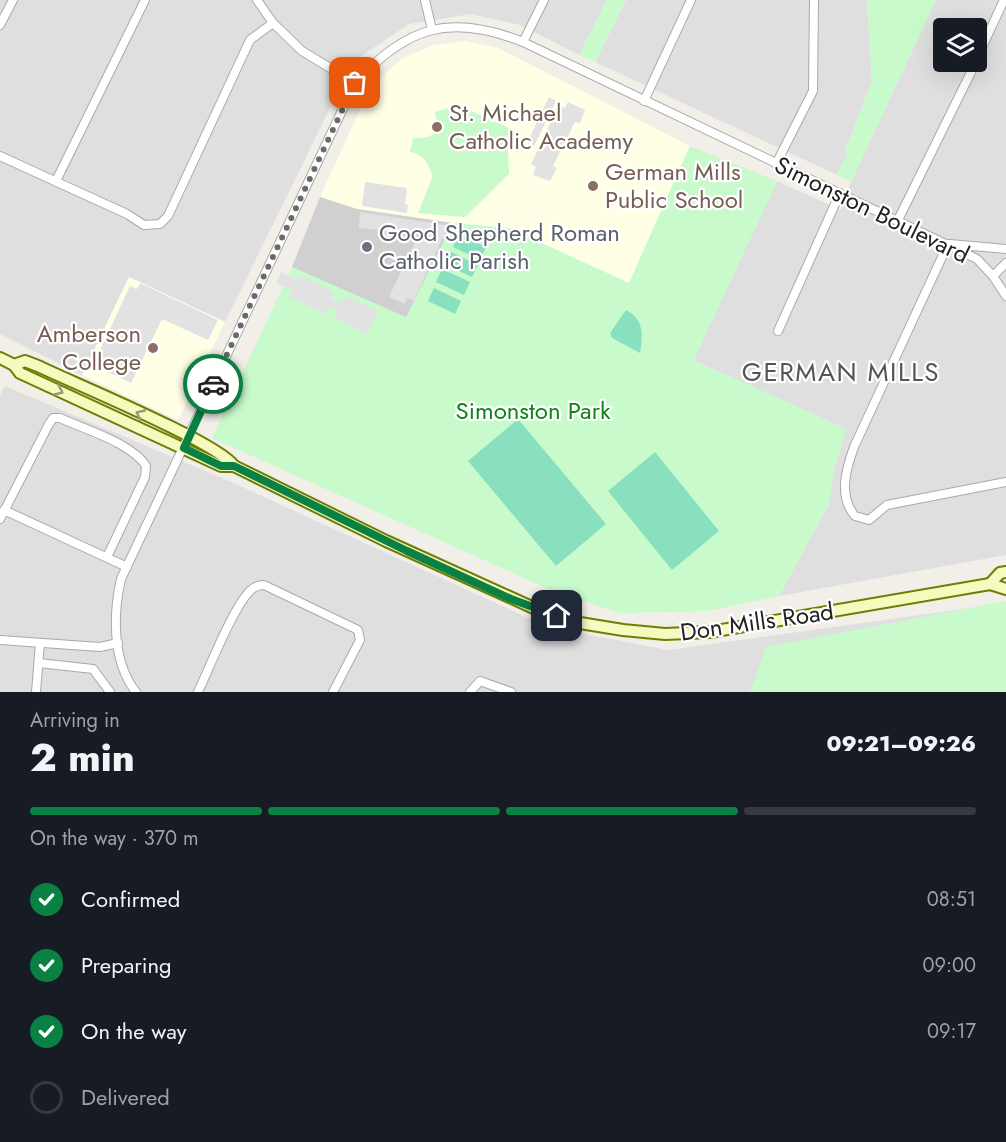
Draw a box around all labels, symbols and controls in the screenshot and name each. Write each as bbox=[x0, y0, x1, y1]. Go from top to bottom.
map controls bbox=[933, 18, 987, 72]
button: layers bbox=[933, 18, 987, 72]
pin bbox=[329, 57, 380, 108]
icon: bag bbox=[338, 66, 371, 99]
place label: St. Michael Catholic Academy bbox=[449, 95, 633, 158]
marker: St. Michael Catholic Academy bbox=[430, 120, 444, 134]
street label: Simonston Boulevard bbox=[769, 147, 976, 272]
place label: German Mills Public School bbox=[605, 154, 743, 217]
marker: German Mills Public School bbox=[586, 179, 600, 193]
place label: Good Shepherd Roman Catholic Parish bbox=[379, 215, 620, 278]
marker: Good Shepherd Roman Catholic Parish bbox=[360, 240, 374, 254]
place label: Amberson College bbox=[37, 316, 141, 379]
marker: Amberson College bbox=[146, 341, 160, 355]
district label: GERMAN MILLS bbox=[742, 353, 940, 391]
courier bbox=[183, 354, 243, 414]
icon: car bbox=[197, 368, 230, 401]
one-way arrow bbox=[53, 384, 64, 396]
park label: Simonston Park bbox=[456, 393, 611, 428]
one-way arrow bbox=[135, 410, 146, 422]
pin bbox=[531, 590, 582, 641]
street label: Don Mills Road bbox=[678, 593, 836, 650]
icon: home bbox=[540, 599, 573, 632]
text: Arriving in bbox=[30, 706, 120, 735]
text: 09:21–09:26 bbox=[826, 727, 976, 759]
text: 2 min bbox=[30, 729, 135, 786]
text: On the way · 370 m bbox=[30, 824, 199, 853]
icon: check bbox=[30, 883, 63, 916]
text: Confirmed bbox=[81, 883, 180, 915]
text: 08:51 bbox=[927, 885, 976, 914]
icon: check bbox=[30, 949, 63, 982]
text: Preparing bbox=[81, 949, 172, 981]
text: 09:00 bbox=[922, 951, 976, 980]
icon: check bbox=[30, 1015, 63, 1048]
text: On the way bbox=[81, 1015, 186, 1047]
text: 09:17 bbox=[927, 1017, 976, 1046]
text: Delivered bbox=[81, 1081, 170, 1113]

